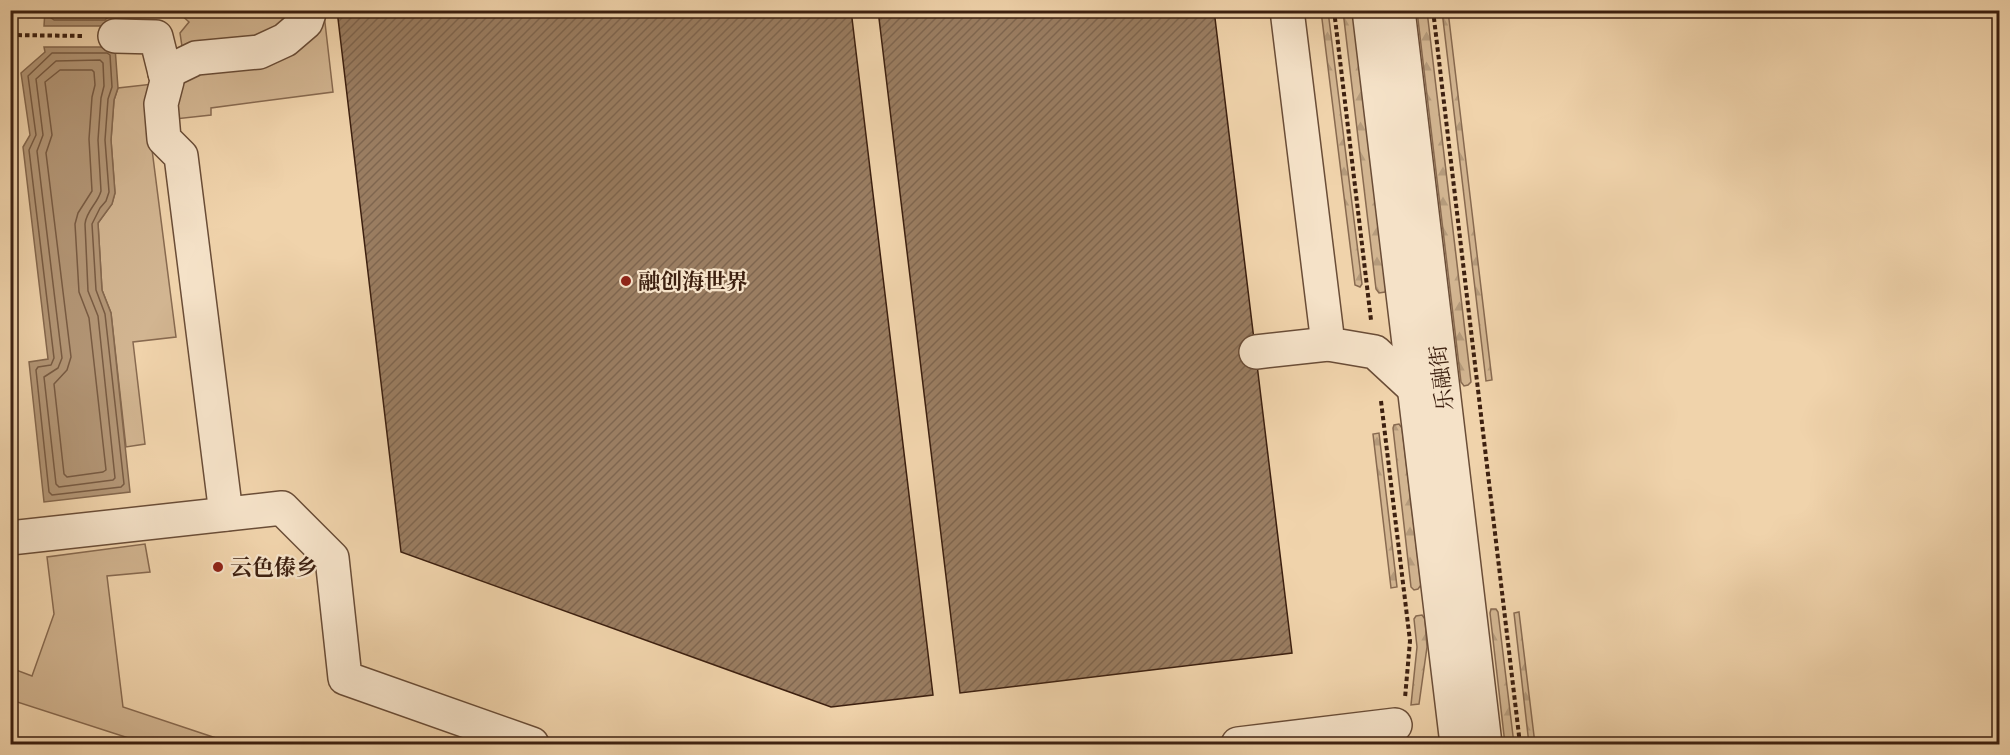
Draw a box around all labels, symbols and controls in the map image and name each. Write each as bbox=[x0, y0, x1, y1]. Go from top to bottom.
place label: 融创海世界 bbox=[638, 270, 748, 294]
marker: 融创海世界 bbox=[619, 274, 633, 288]
street label: 乐融街 bbox=[1426, 344, 1458, 412]
place label: 云色傣乡 bbox=[230, 556, 318, 580]
marker: 云色傣乡 bbox=[211, 560, 225, 574]

